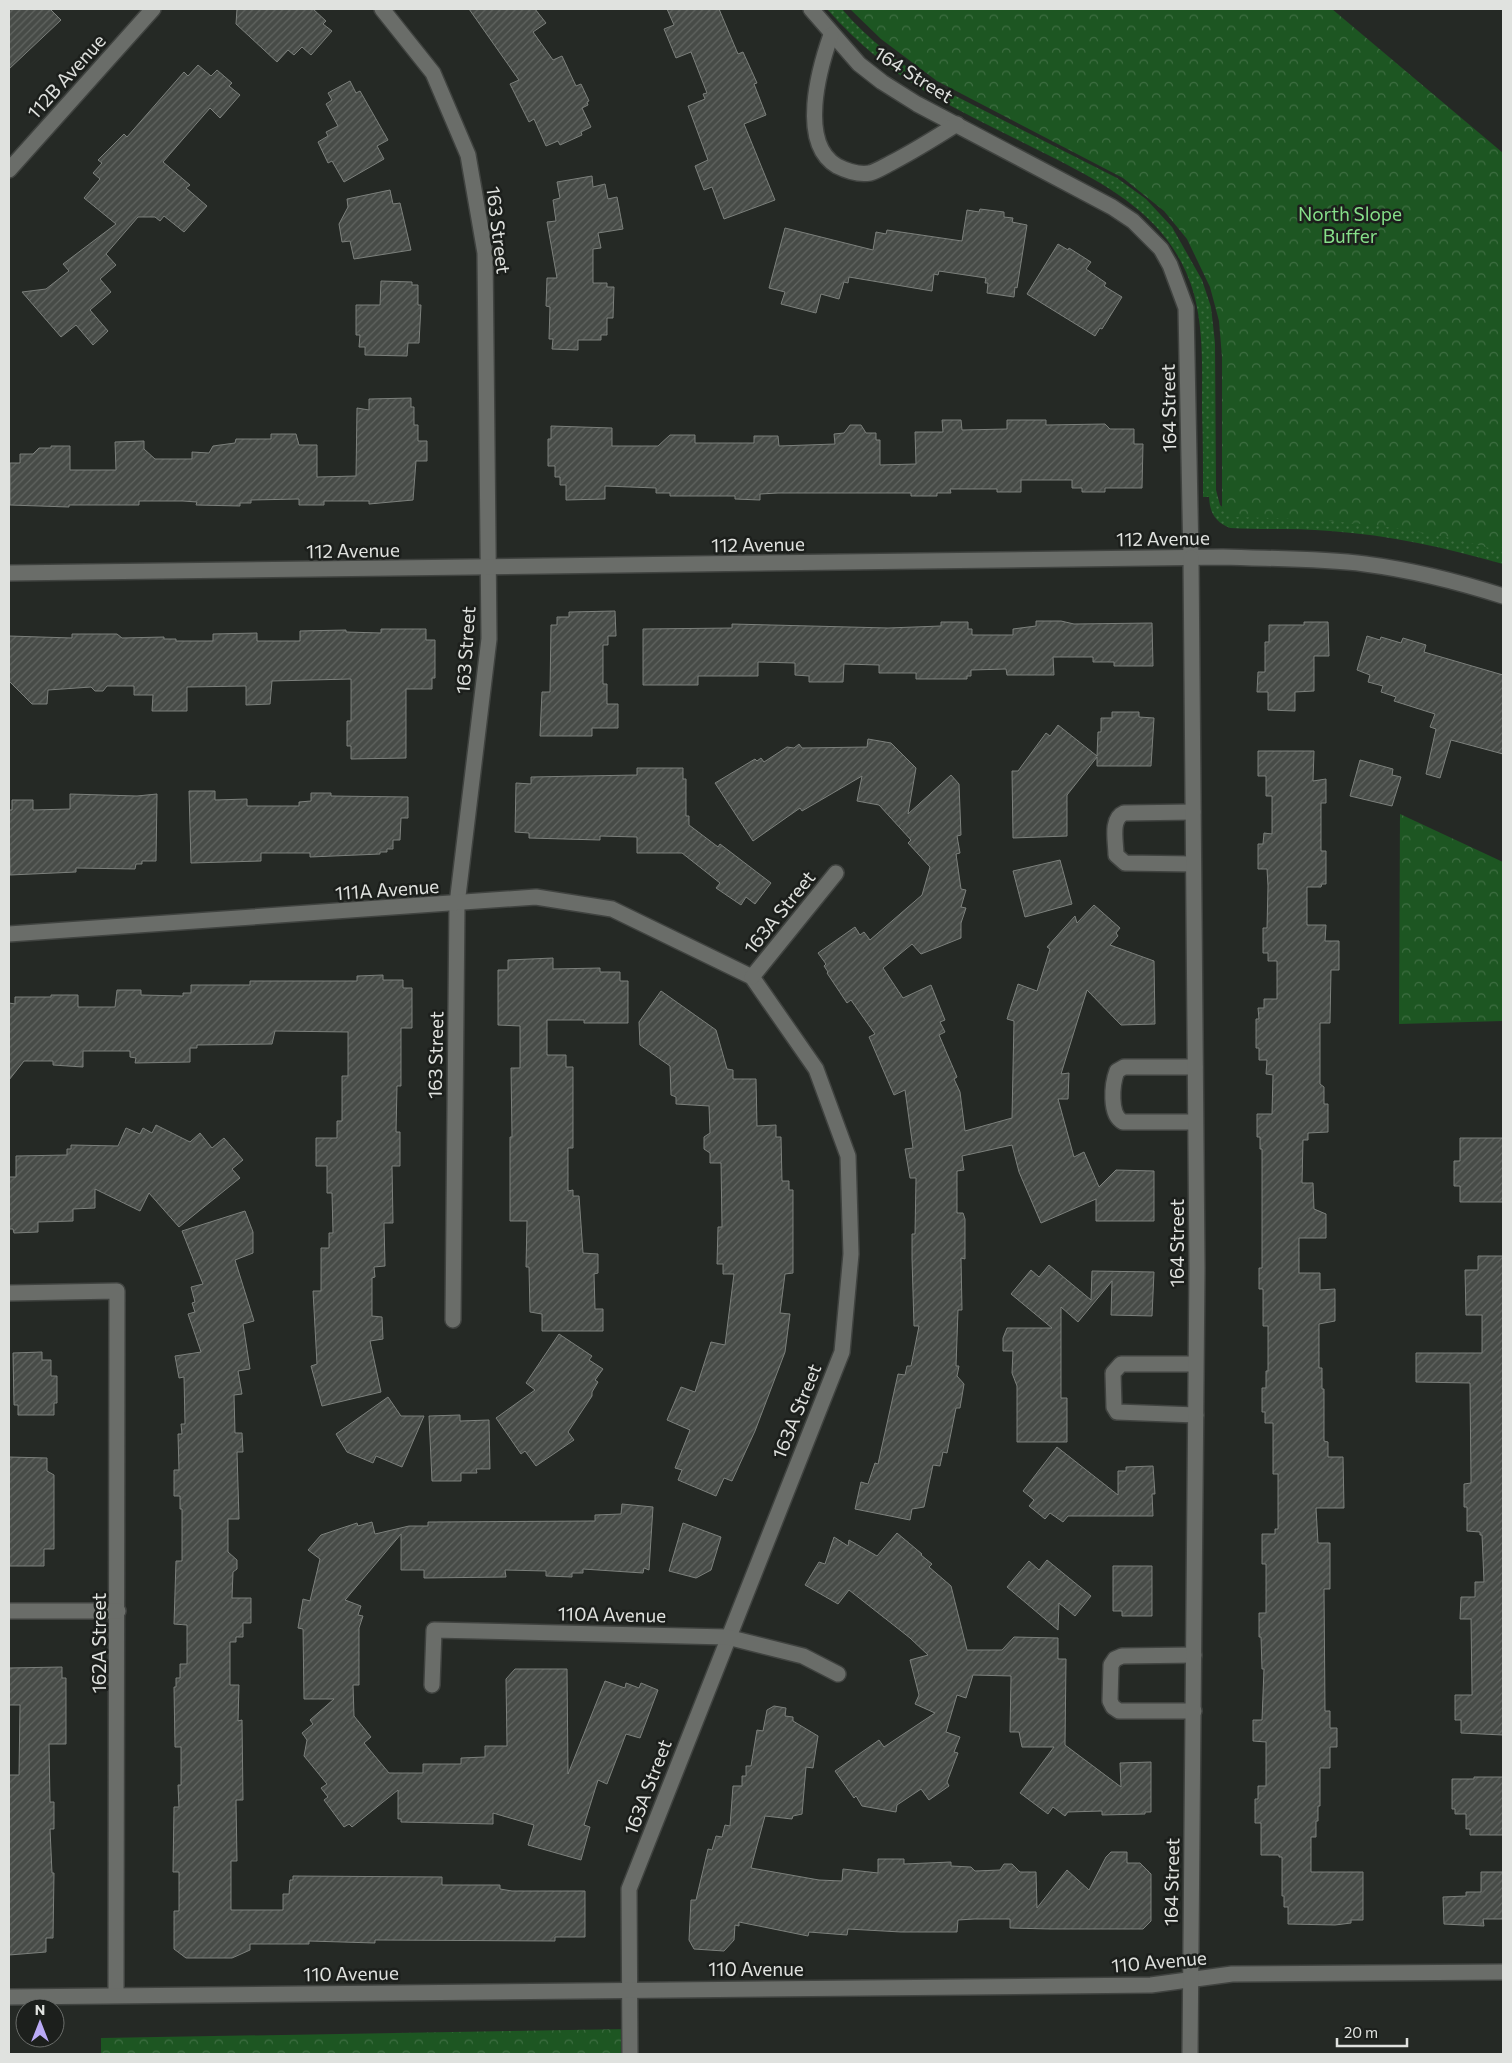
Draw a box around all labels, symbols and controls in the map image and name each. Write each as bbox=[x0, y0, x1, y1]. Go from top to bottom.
street label: 112B Avenue bbox=[22, 29, 110, 123]
street label: 164 Street bbox=[870, 41, 958, 107]
street label: 163 Street bbox=[482, 185, 516, 275]
park label: North Slope Buffer bbox=[1298, 202, 1402, 247]
street label: 164 Street bbox=[1156, 363, 1180, 452]
street label: 112 Avenue bbox=[1116, 526, 1210, 550]
street label: 112 Avenue bbox=[711, 532, 805, 556]
street label: 112 Avenue bbox=[306, 538, 400, 562]
street label: 163 Street bbox=[450, 605, 480, 695]
street label: 163A Street bbox=[738, 866, 820, 958]
street label: 111A Avenue bbox=[334, 874, 440, 904]
street label: 163 Street bbox=[423, 1011, 447, 1099]
street label: 164 Street bbox=[1165, 1199, 1188, 1287]
street label: 163A Street bbox=[767, 1360, 826, 1462]
street label: 162A Street bbox=[87, 1592, 110, 1693]
street label: 110A Avenue bbox=[558, 1602, 666, 1626]
street label: 163A Street bbox=[618, 1736, 676, 1838]
street label: 164 Street bbox=[1159, 1837, 1183, 1926]
street label: 110 Avenue bbox=[1110, 1945, 1208, 1977]
street label: 110 Avenue bbox=[708, 1957, 804, 1980]
street label: 110 Avenue bbox=[303, 1961, 399, 1985]
north arrow bbox=[15, 1998, 65, 2048]
text: N bbox=[35, 2001, 45, 2018]
scale bar bbox=[1337, 2016, 1407, 2048]
text: 20 m bbox=[1344, 2023, 1378, 2041]

